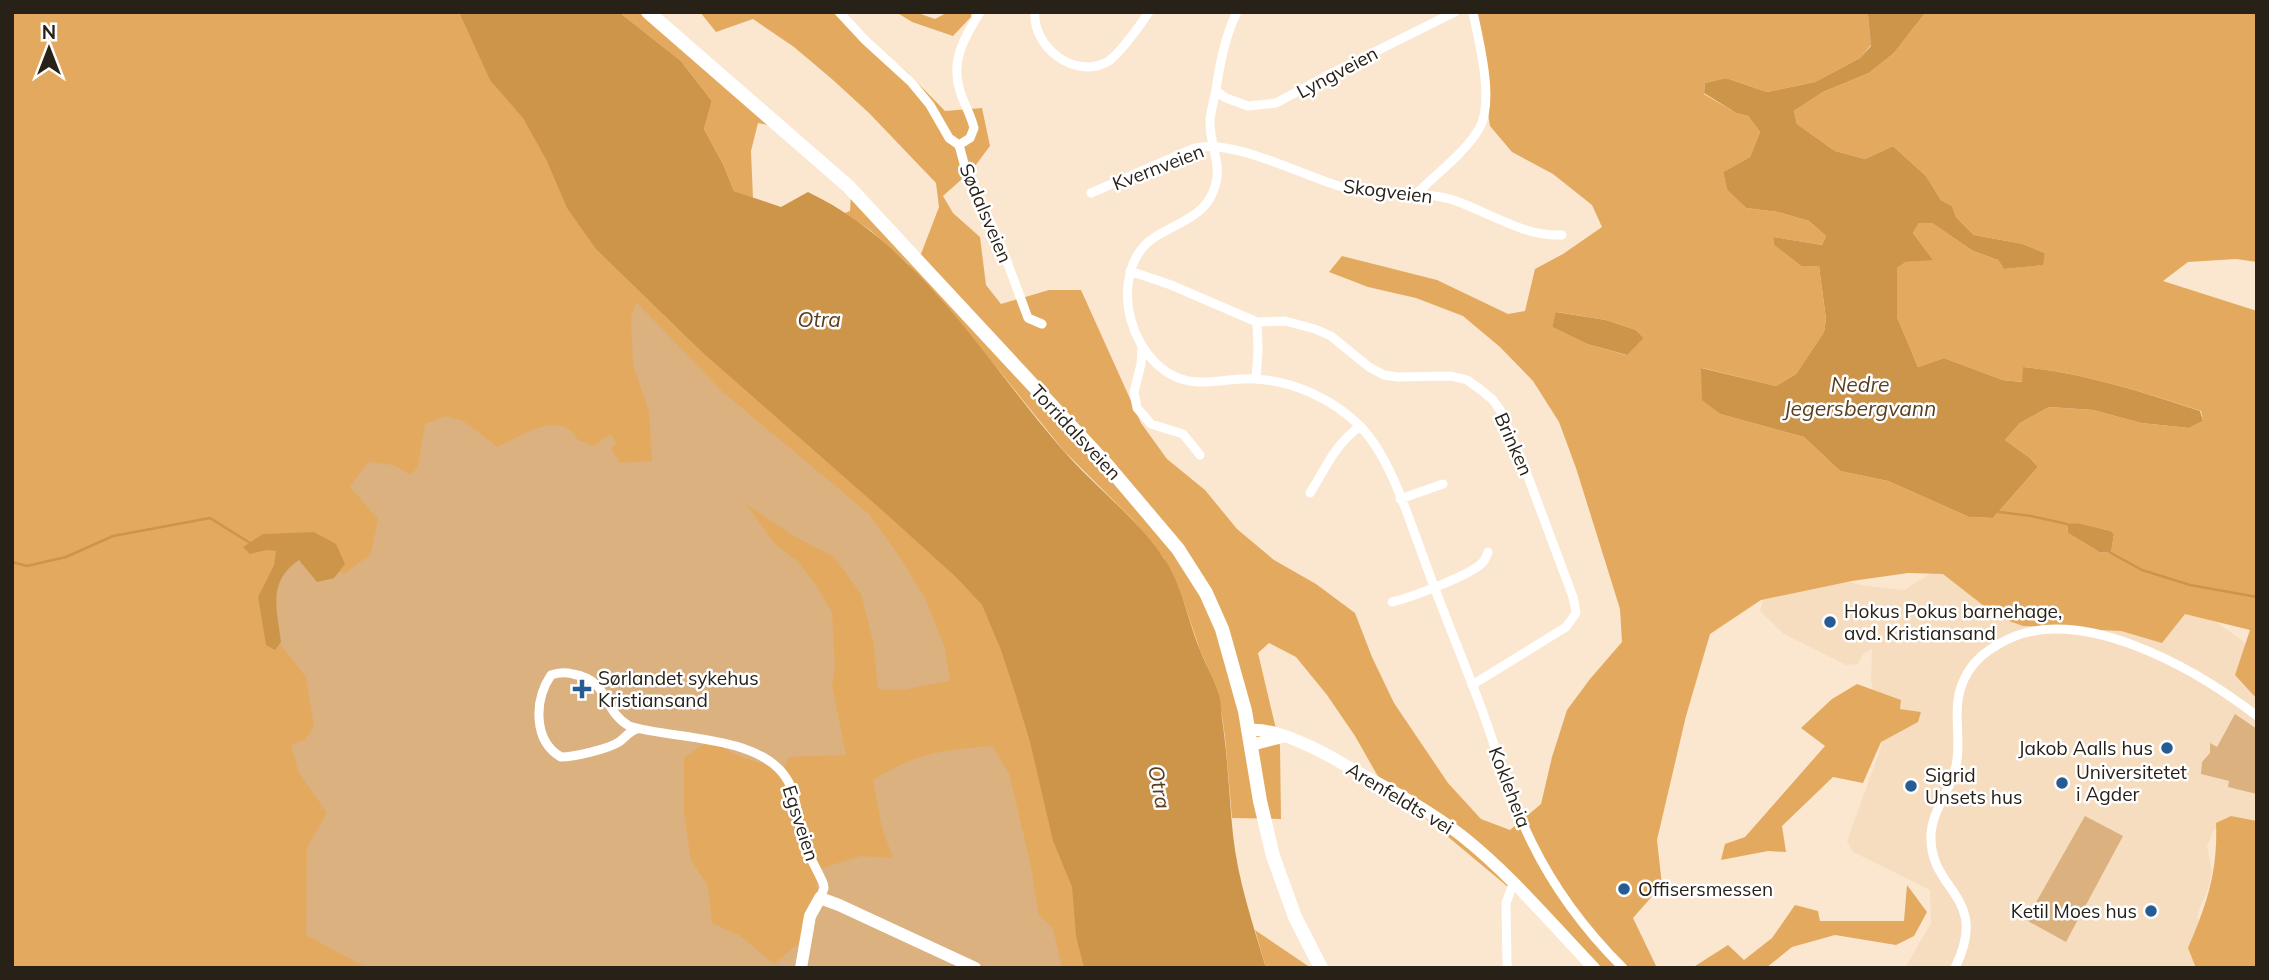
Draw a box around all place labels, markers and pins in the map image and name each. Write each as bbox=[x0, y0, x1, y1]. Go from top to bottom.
place label: Hokus Pokus barnehage, avd. Kristiansand bbox=[1844, 599, 2062, 645]
marker: Hokus Pokus barnehage, avd. Kristiansand bbox=[1822, 614, 1838, 630]
place label: Sørlandet sykehus Kristiansand bbox=[598, 666, 759, 712]
marker: Sørlandet sykehus Kristiansand bbox=[572, 679, 592, 699]
place label: Jakob Aalls hus bbox=[2018, 736, 2153, 760]
marker: Jakob Aalls hus bbox=[2159, 740, 2175, 756]
place label: Universitetet i Agder bbox=[2076, 760, 2187, 806]
place label: Sigrid Unsets hus bbox=[1925, 763, 2022, 809]
marker: Universitetet i Agder bbox=[2054, 775, 2070, 791]
marker: Sigrid Unsets hus bbox=[1903, 778, 1919, 794]
place label: Offisersmessen bbox=[1638, 877, 1773, 901]
marker: Offisersmessen bbox=[1616, 881, 1632, 897]
place label: Ketil Moes hus bbox=[2011, 899, 2137, 923]
marker: Ketil Moes hus bbox=[2143, 903, 2159, 919]

